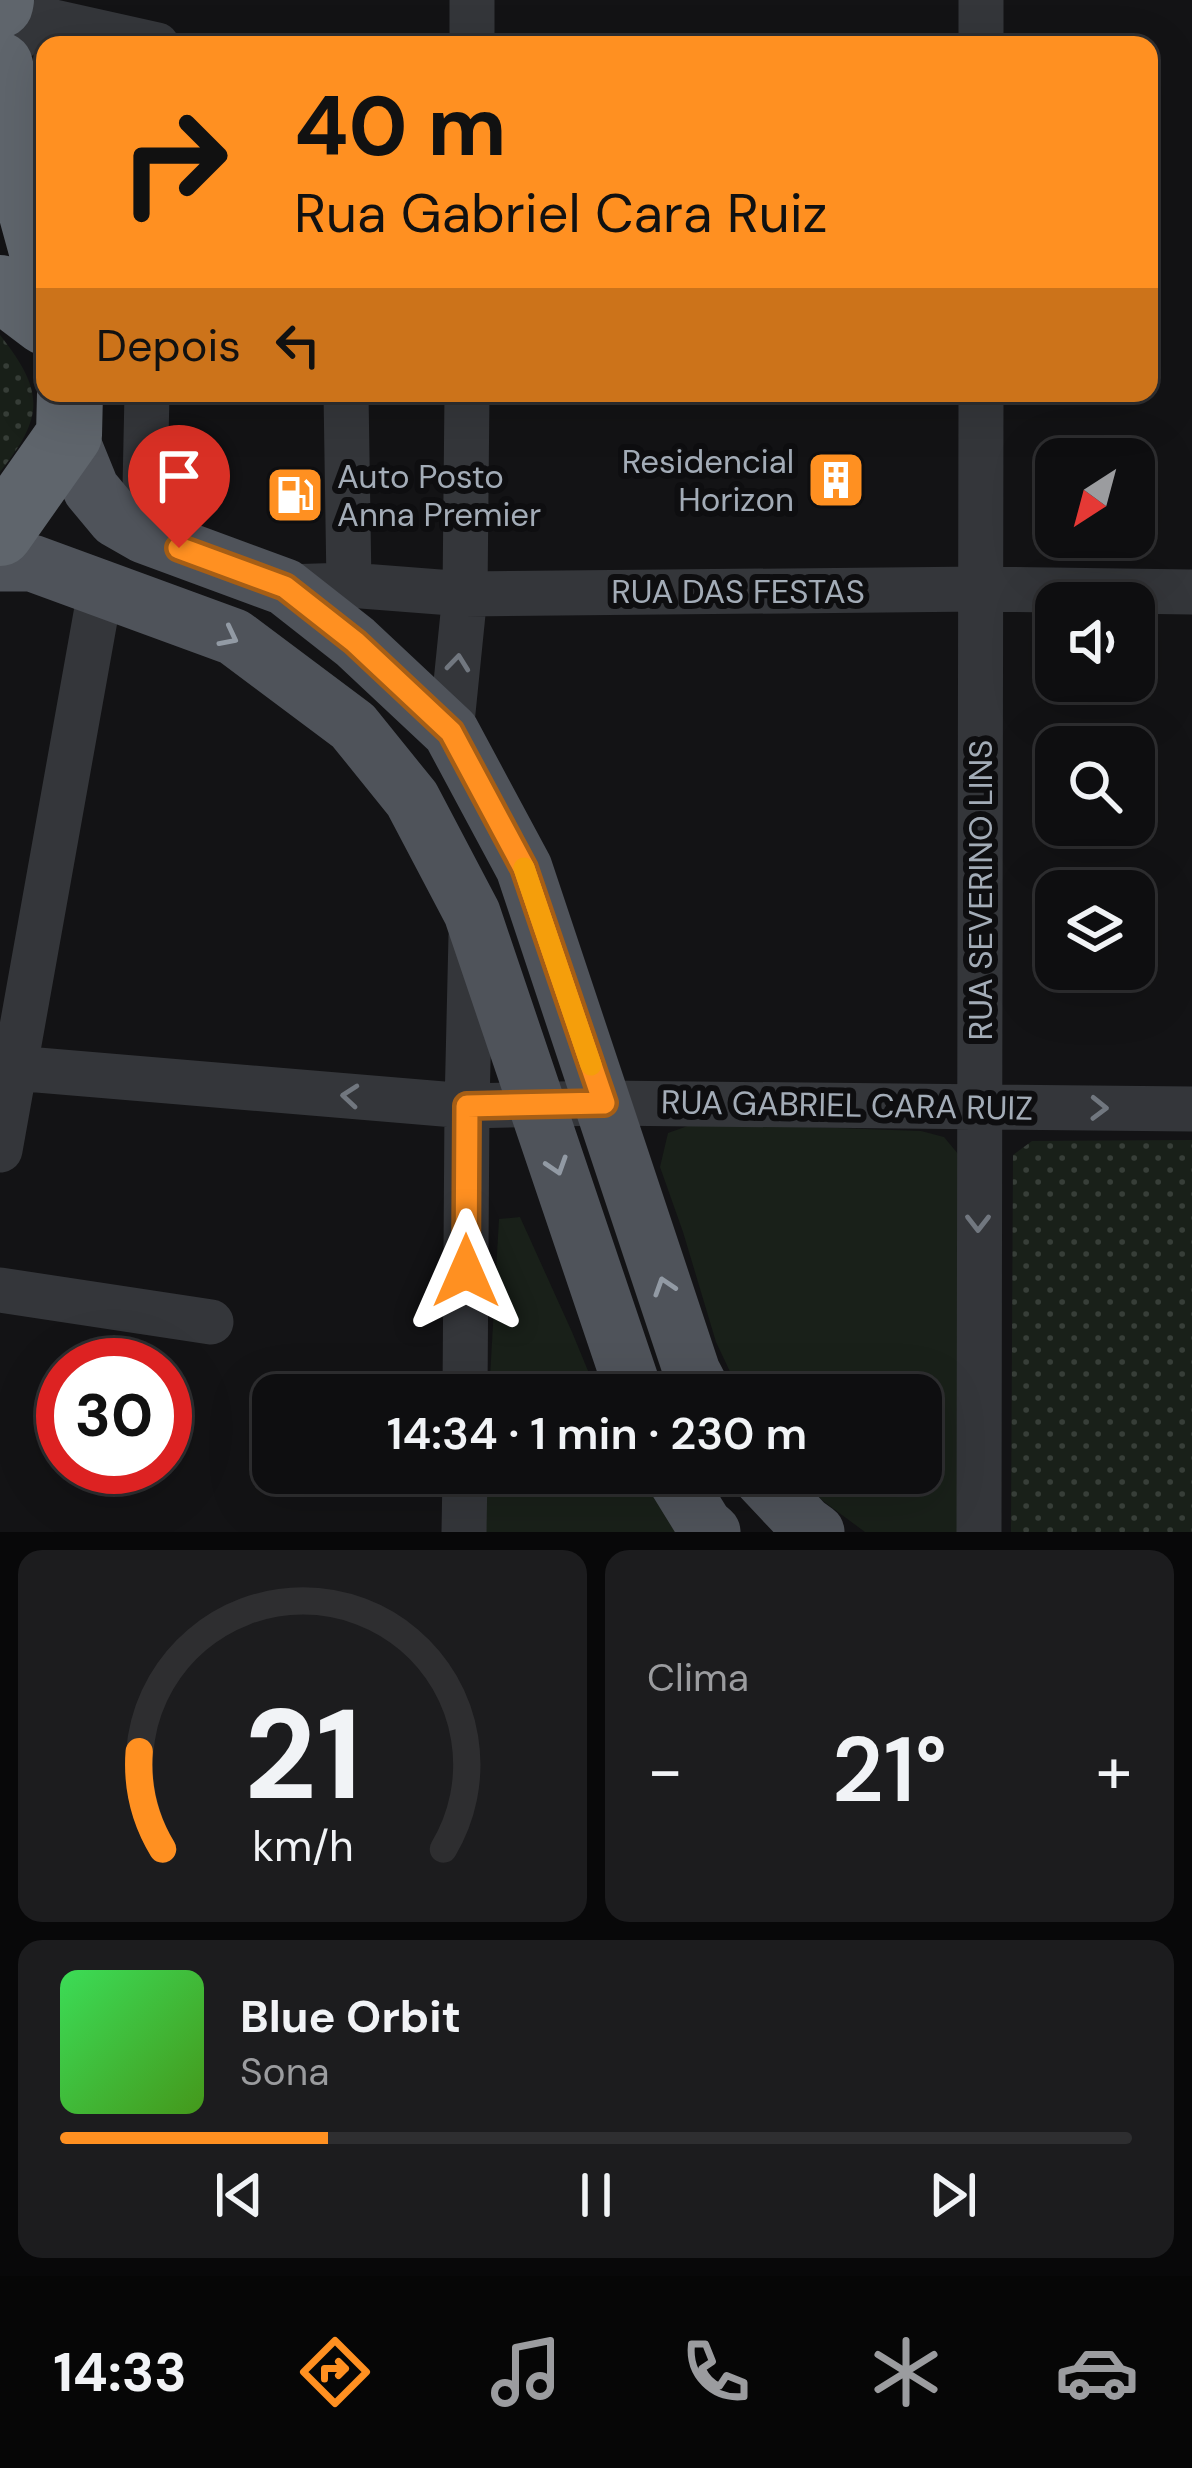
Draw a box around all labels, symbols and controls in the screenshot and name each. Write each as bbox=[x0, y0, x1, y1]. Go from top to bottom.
text: 40 m bbox=[294, 72, 507, 181]
icon: right bbox=[96, 84, 252, 240]
text: Rua Gabriel Cara Ruiz bbox=[294, 178, 827, 249]
icon: left bbox=[265, 312, 331, 378]
text: Depois bbox=[96, 316, 241, 375]
pin bbox=[128, 425, 230, 548]
north arrow bbox=[1035, 438, 1155, 558]
map controls bbox=[1035, 438, 1155, 990]
place label: Residencial Horizon bbox=[622, 440, 794, 521]
icon: arrive bbox=[146, 443, 212, 509]
building icon: Residencial Horizon bbox=[805, 449, 867, 511]
place label: Auto Posto Anna Premier bbox=[337, 455, 541, 536]
fuel station icon: Auto Posto Anna Premier bbox=[264, 464, 326, 526]
street label: RUA DAS FESTAS bbox=[611, 570, 865, 613]
button: sound bbox=[1035, 582, 1155, 702]
one-way arrow bbox=[217, 623, 239, 646]
one-way arrow bbox=[445, 653, 470, 672]
button: search bbox=[1035, 726, 1155, 846]
street label: RUA SEVERINO LINS bbox=[959, 740, 1002, 1040]
button: layers bbox=[1035, 870, 1155, 990]
street label: RUA GABRIEL CARA RUIZ bbox=[661, 1080, 1033, 1130]
one-way arrow bbox=[340, 1084, 359, 1109]
one-way arrow bbox=[1091, 1095, 1109, 1121]
one-way arrow bbox=[542, 1155, 567, 1176]
position arrow bbox=[403, 1208, 529, 1334]
one-way arrow bbox=[965, 1215, 991, 1233]
one-way arrow bbox=[653, 1276, 678, 1297]
speed limit sign: 30 bbox=[36, 1338, 192, 1494]
text: 14:34 · 1 min · 230 m bbox=[387, 1404, 807, 1463]
text: Clima bbox=[647, 1652, 749, 1703]
text: 21 bbox=[244, 1674, 361, 1837]
text: 21° bbox=[832, 1712, 947, 1829]
text: − bbox=[647, 1728, 683, 1813]
text: + bbox=[1096, 1728, 1132, 1813]
text: km/h bbox=[252, 1818, 353, 1874]
text: Blue Orbit bbox=[240, 1987, 461, 2046]
text: Sona bbox=[240, 2046, 329, 2097]
icon: previous bbox=[206, 2162, 272, 2228]
icon: pause bbox=[563, 2162, 629, 2228]
icon: next bbox=[920, 2162, 986, 2228]
icon: directions bbox=[293, 2330, 377, 2414]
icon: music bbox=[484, 2330, 568, 2414]
icon: phone bbox=[674, 2330, 758, 2414]
icon: climate bbox=[864, 2330, 948, 2414]
icon: car bbox=[1055, 2330, 1139, 2414]
text: 14:33 bbox=[53, 2337, 187, 2408]

